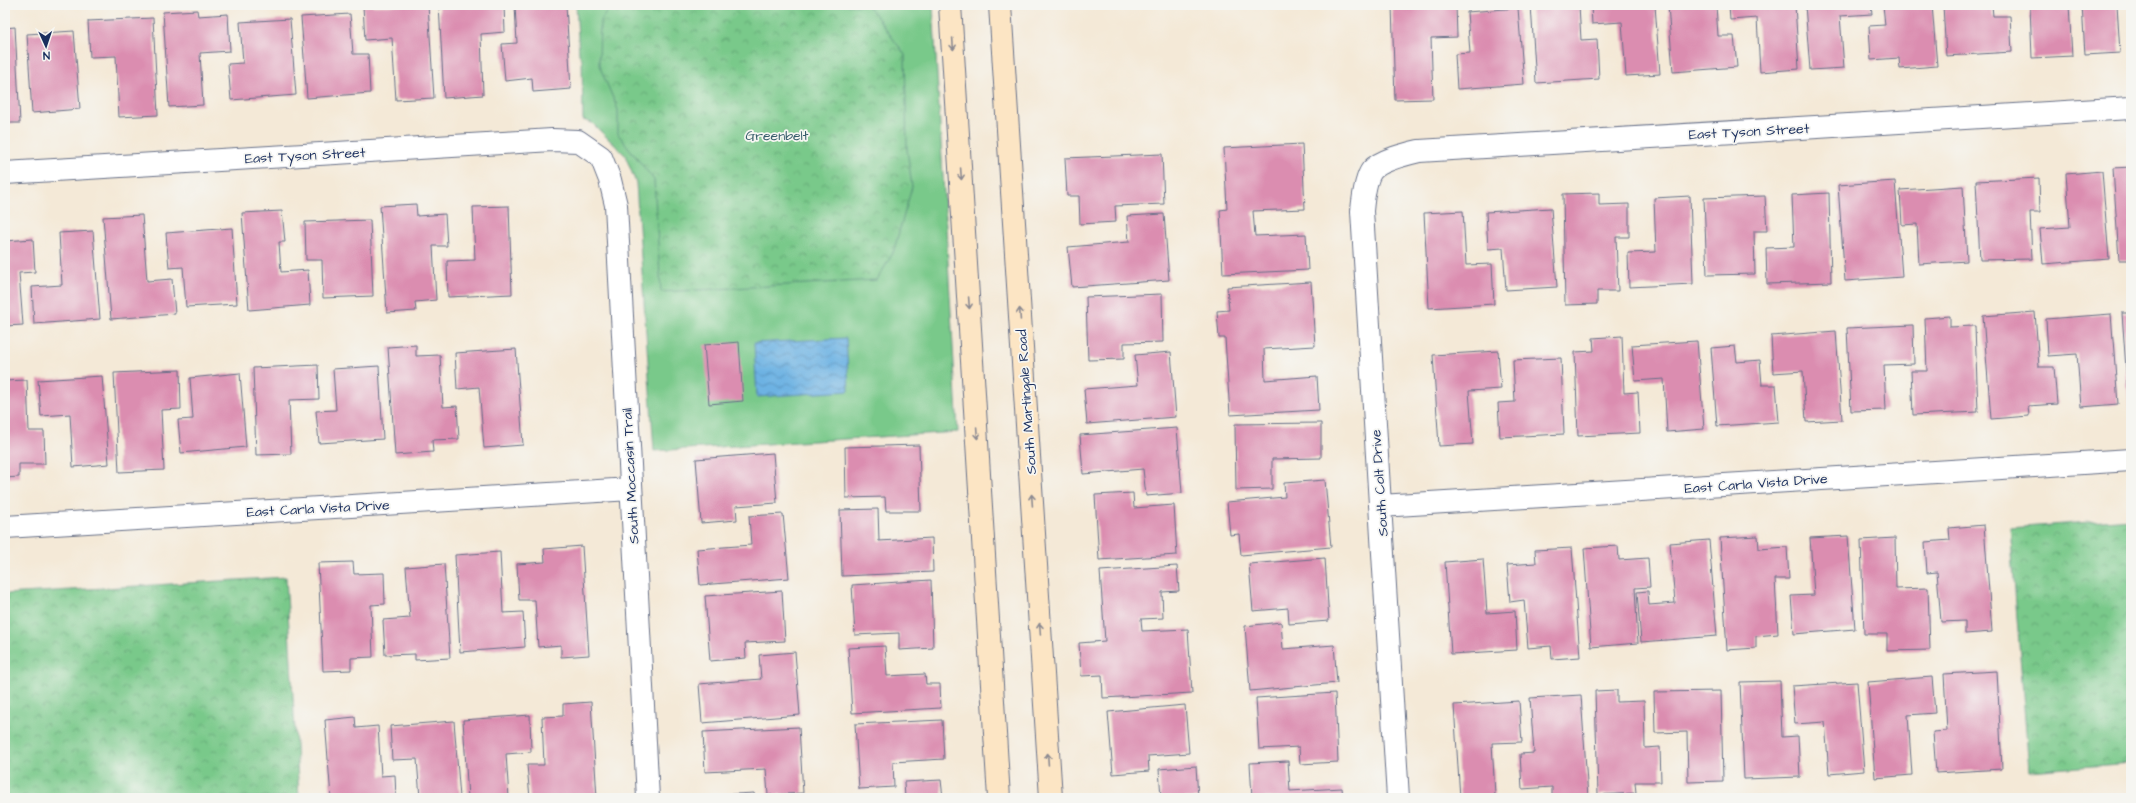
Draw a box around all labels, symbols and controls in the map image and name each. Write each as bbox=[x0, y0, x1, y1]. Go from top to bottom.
north arrow bbox=[26, 26, 66, 66]
one-way arrow bbox=[949, 37, 956, 50]
text: N bbox=[43, 48, 50, 63]
street label: East Tyson Street bbox=[1688, 119, 1810, 145]
park label: Greenbelt bbox=[746, 126, 809, 146]
street label: East Tyson Street bbox=[244, 143, 366, 169]
one-way arrow bbox=[957, 167, 964, 180]
one-way arrow bbox=[965, 296, 972, 309]
one-way arrow bbox=[1016, 308, 1024, 321]
street label: South Martingale Road bbox=[1012, 329, 1042, 475]
street label: South Moccasin Trail bbox=[617, 407, 645, 544]
one-way arrow bbox=[973, 426, 980, 439]
street label: South Colt Drive bbox=[1366, 428, 1394, 537]
street label: East Carla Vista Drive bbox=[1684, 469, 1829, 499]
one-way arrow bbox=[1028, 494, 1035, 507]
street label: East Carla Vista Drive bbox=[246, 495, 391, 523]
one-way arrow bbox=[1037, 623, 1044, 636]
one-way arrow bbox=[1045, 753, 1052, 766]

